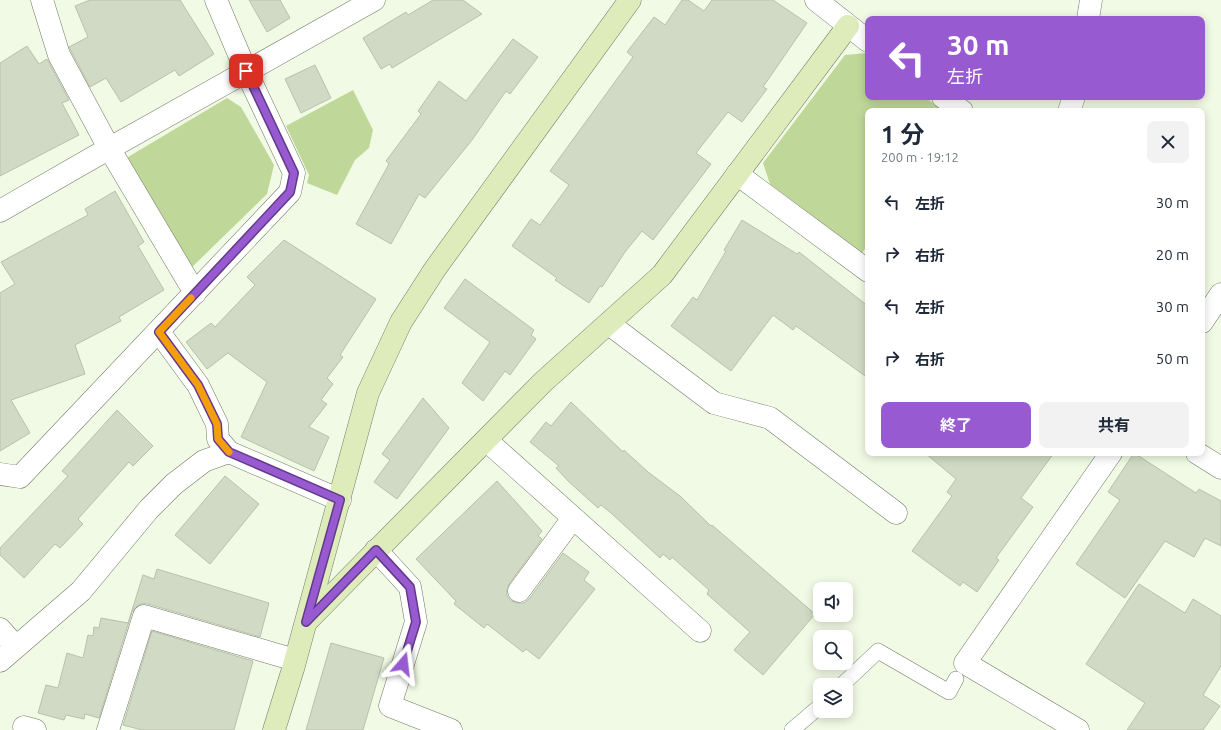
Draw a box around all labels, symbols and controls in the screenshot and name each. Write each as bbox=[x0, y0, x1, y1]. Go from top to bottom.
text: 30 m bbox=[947, 29, 1009, 60]
icon: left bbox=[881, 32, 933, 84]
pin bbox=[229, 54, 263, 88]
icon: arrive bbox=[235, 60, 257, 82]
text: 左折 bbox=[947, 66, 983, 86]
text: 1 分 bbox=[881, 121, 924, 148]
button: close bbox=[1147, 121, 1189, 163]
text: 200 m · 19:12 bbox=[881, 150, 959, 164]
icon: left bbox=[881, 191, 903, 213]
text: 30 m bbox=[1156, 194, 1189, 211]
text: 左折 bbox=[915, 195, 945, 212]
icon: right bbox=[881, 243, 903, 265]
text: 20 m bbox=[1156, 246, 1189, 263]
text: 右折 bbox=[915, 247, 945, 264]
icon: left bbox=[881, 295, 903, 317]
text: 30 m bbox=[1156, 298, 1189, 315]
text: 左折 bbox=[915, 299, 945, 316]
icon: right bbox=[881, 347, 903, 369]
text: 50 m bbox=[1156, 350, 1189, 367]
text: 右折 bbox=[915, 351, 945, 368]
button: 終了 bbox=[881, 402, 1031, 448]
button: 共有 bbox=[1039, 402, 1189, 448]
map controls bbox=[813, 582, 853, 718]
button: sound bbox=[813, 582, 853, 622]
button: search bbox=[813, 630, 853, 670]
position arrow bbox=[382, 643, 424, 685]
button: layers bbox=[813, 678, 853, 718]

